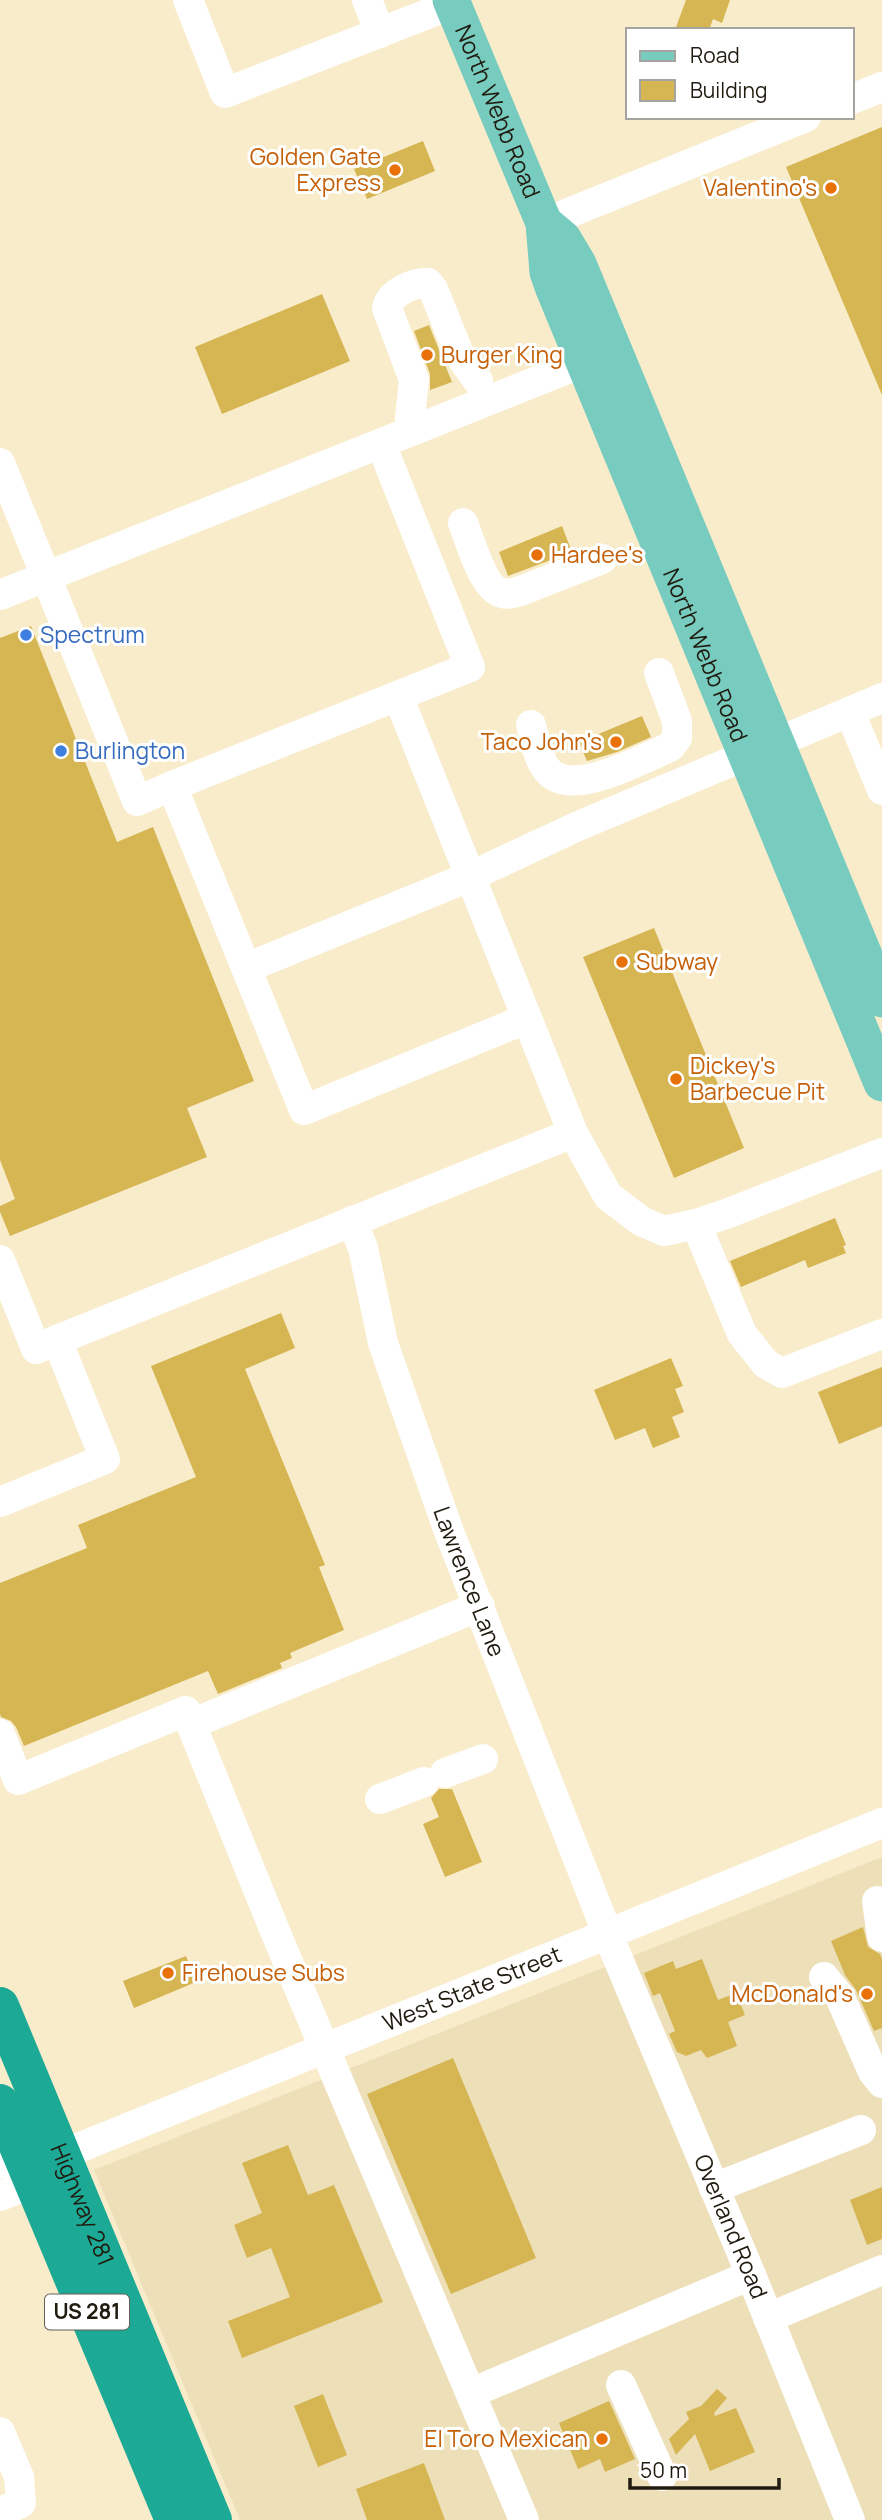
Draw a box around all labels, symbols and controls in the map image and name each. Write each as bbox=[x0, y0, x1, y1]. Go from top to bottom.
street label: North Webb Road bbox=[448, 20, 549, 203]
legend bbox=[626, 28, 854, 119]
text: Road bbox=[690, 41, 740, 69]
text: Building bbox=[690, 76, 767, 104]
place label: Golden Gate Express bbox=[250, 140, 381, 198]
marker: Golden Gate Express bbox=[387, 162, 403, 178]
place label: Valentino's bbox=[703, 171, 817, 203]
marker: Valentino's bbox=[823, 180, 839, 196]
place label: Burger King bbox=[441, 338, 563, 370]
marker: Burger King bbox=[419, 347, 435, 363]
place label: Hardee's bbox=[551, 538, 643, 570]
marker: Hardee's bbox=[529, 547, 545, 563]
street label: North Webb Road bbox=[656, 563, 756, 746]
place label: Spectrum bbox=[40, 618, 145, 650]
marker: Spectrum bbox=[18, 627, 34, 643]
place label: Taco John's bbox=[481, 725, 602, 757]
place label: Burlington bbox=[75, 734, 185, 766]
marker: Taco John's bbox=[608, 734, 624, 750]
marker: Burlington bbox=[53, 743, 69, 759]
place label: Subway bbox=[636, 945, 718, 977]
marker: Subway bbox=[614, 954, 630, 970]
place label: Dickey's Barbecue Pit bbox=[690, 1049, 825, 1107]
marker: Dickey's Barbecue Pit bbox=[668, 1071, 684, 1087]
street label: Lawrence Lane bbox=[426, 1502, 514, 1661]
street label: West State Street bbox=[378, 1937, 566, 2038]
place label: Firehouse Subs bbox=[182, 1956, 345, 1988]
marker: Firehouse Subs bbox=[160, 1965, 176, 1981]
place label: McDonald's bbox=[731, 1977, 853, 2009]
marker: McDonald's bbox=[859, 1986, 875, 2002]
street label: Highway 281 bbox=[44, 2138, 123, 2270]
street label: Overland Road bbox=[687, 2149, 776, 2303]
road number: US 281 bbox=[45, 2294, 129, 2330]
place label: El Toro Mexican bbox=[424, 2422, 588, 2454]
marker: El Toro Mexican bbox=[594, 2431, 610, 2447]
scale bar bbox=[630, 2446, 779, 2490]
text: 50 m bbox=[640, 2456, 687, 2484]

